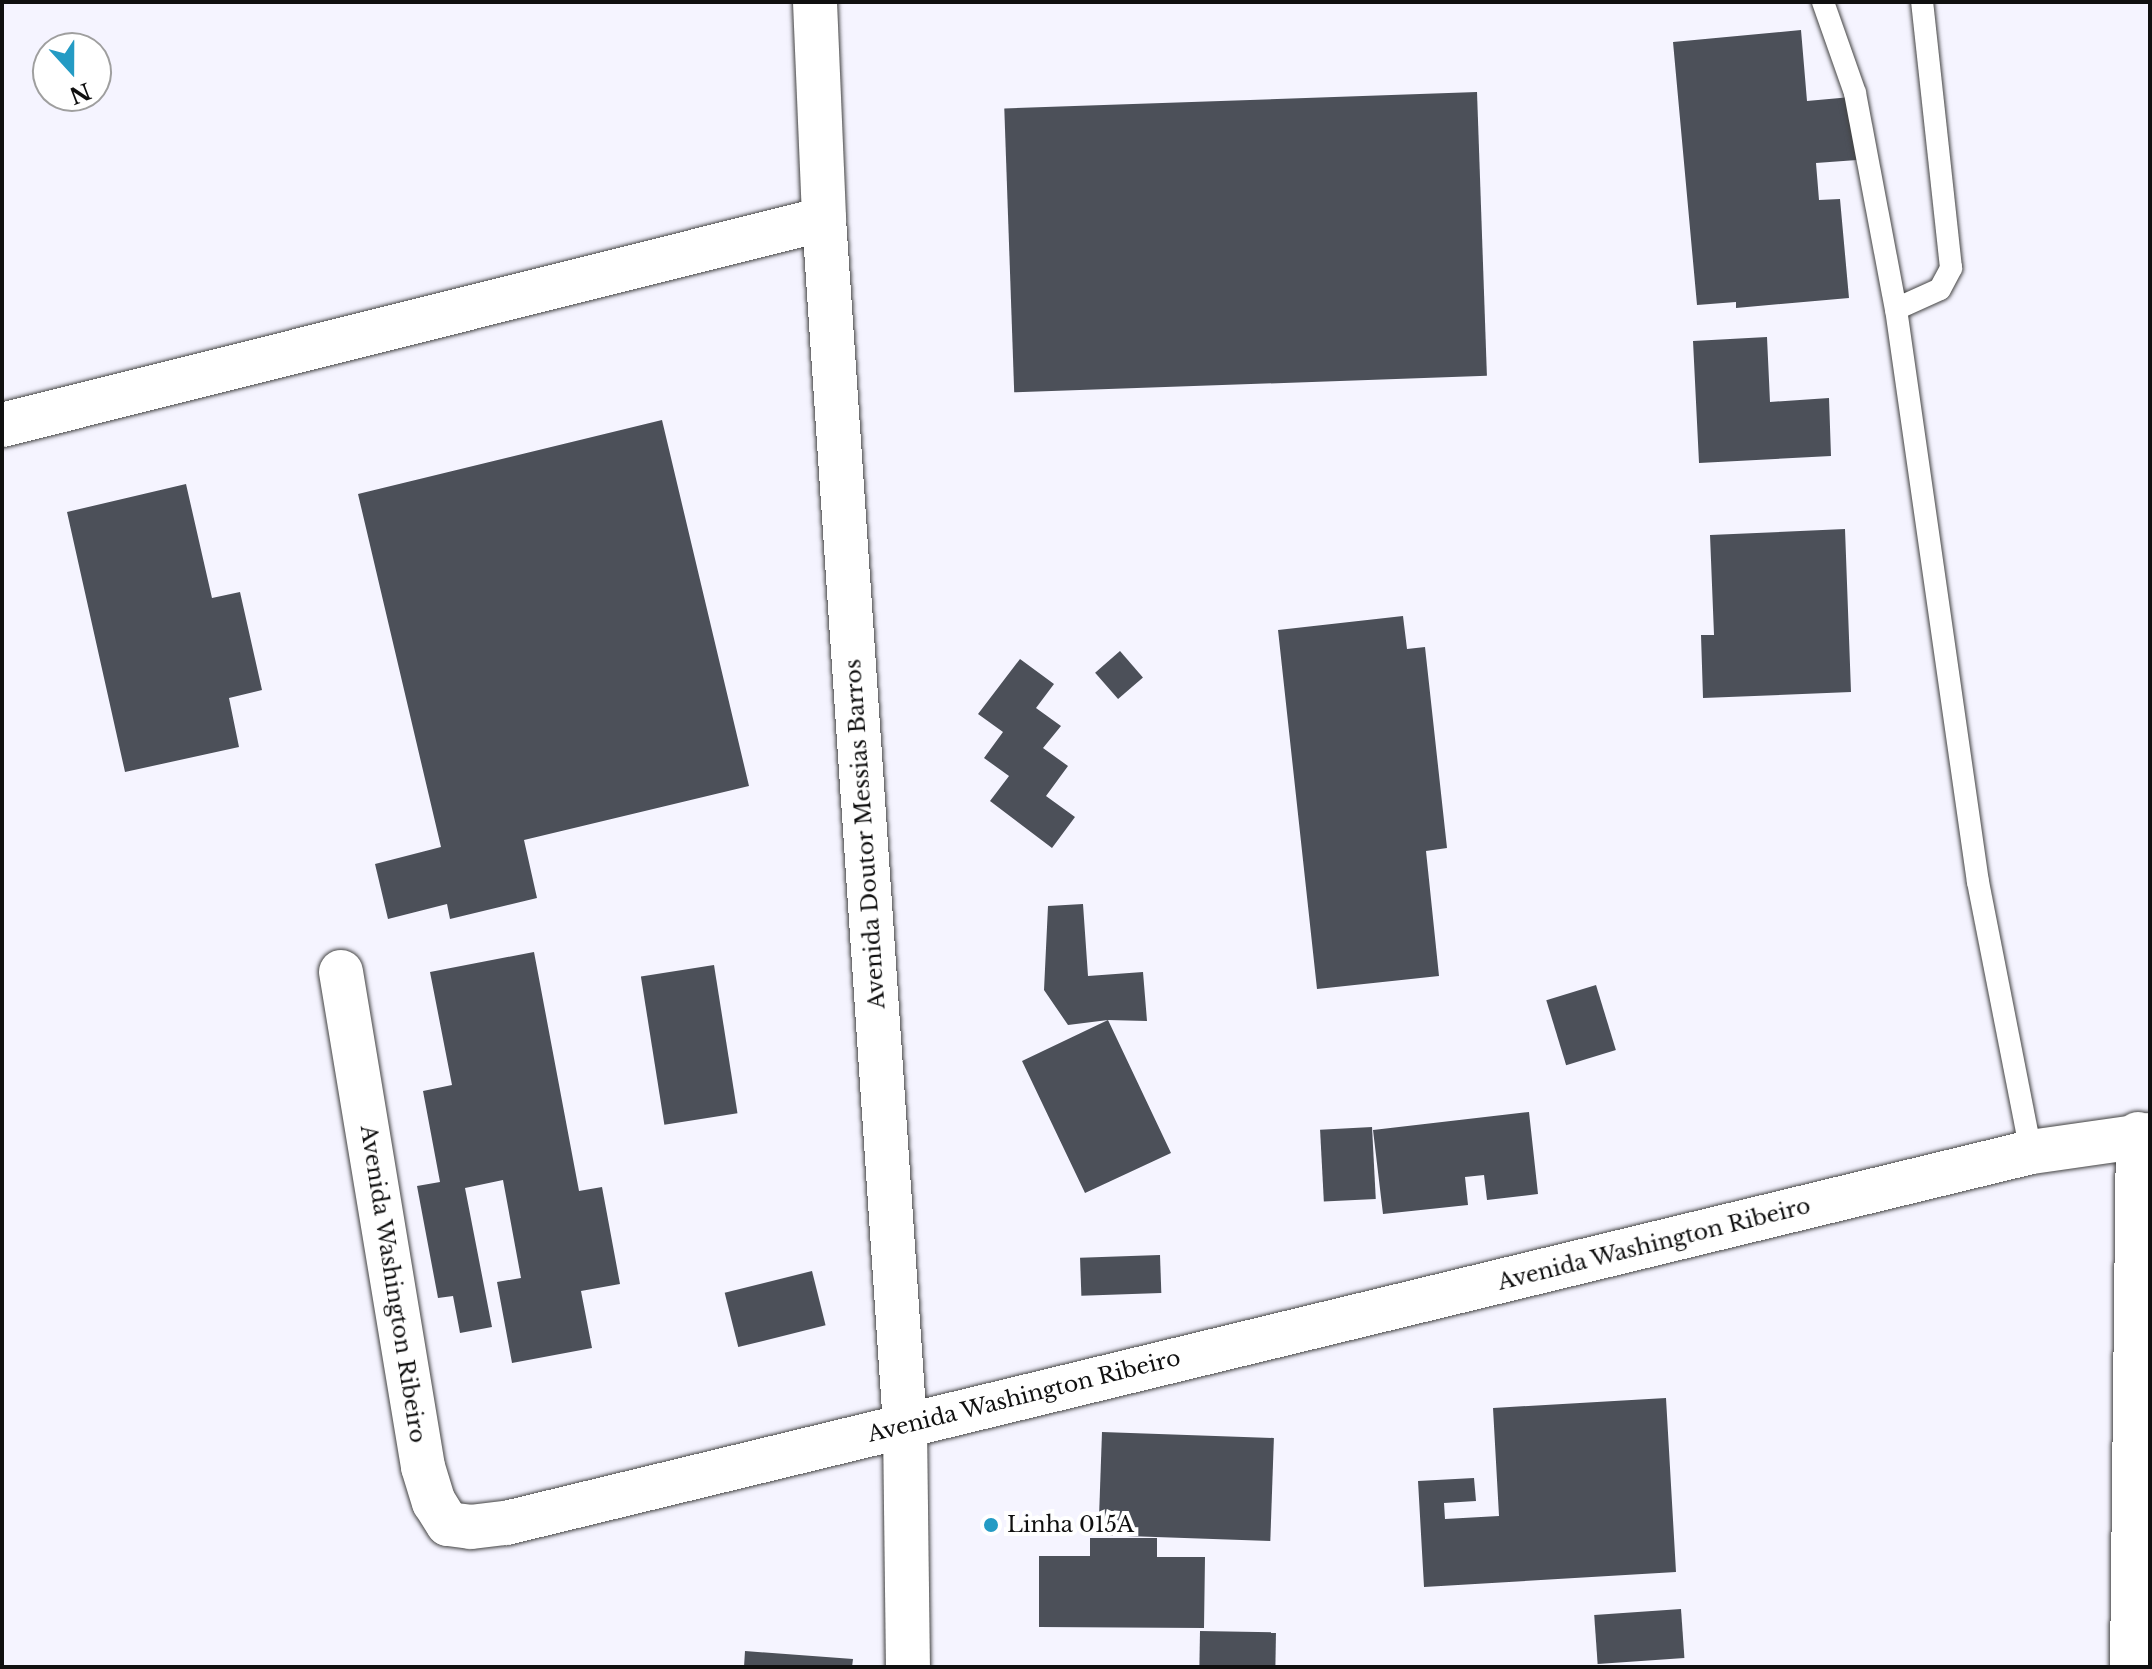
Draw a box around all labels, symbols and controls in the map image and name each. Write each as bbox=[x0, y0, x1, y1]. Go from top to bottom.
north arrow bbox=[32, 32, 112, 112]
text: N bbox=[66, 77, 95, 109]
street label: Avenida Doutor Messias Barros bbox=[840, 658, 890, 1010]
street label: Avenida Washington Ribeiro bbox=[355, 1123, 431, 1445]
street label: Avenida Washington Ribeiro bbox=[1494, 1192, 1814, 1296]
street label: Avenida Washington Ribeiro bbox=[864, 1344, 1184, 1448]
place label: Linha 015A bbox=[1007, 1512, 1134, 1538]
marker: Linha 015A bbox=[982, 1516, 1000, 1534]

